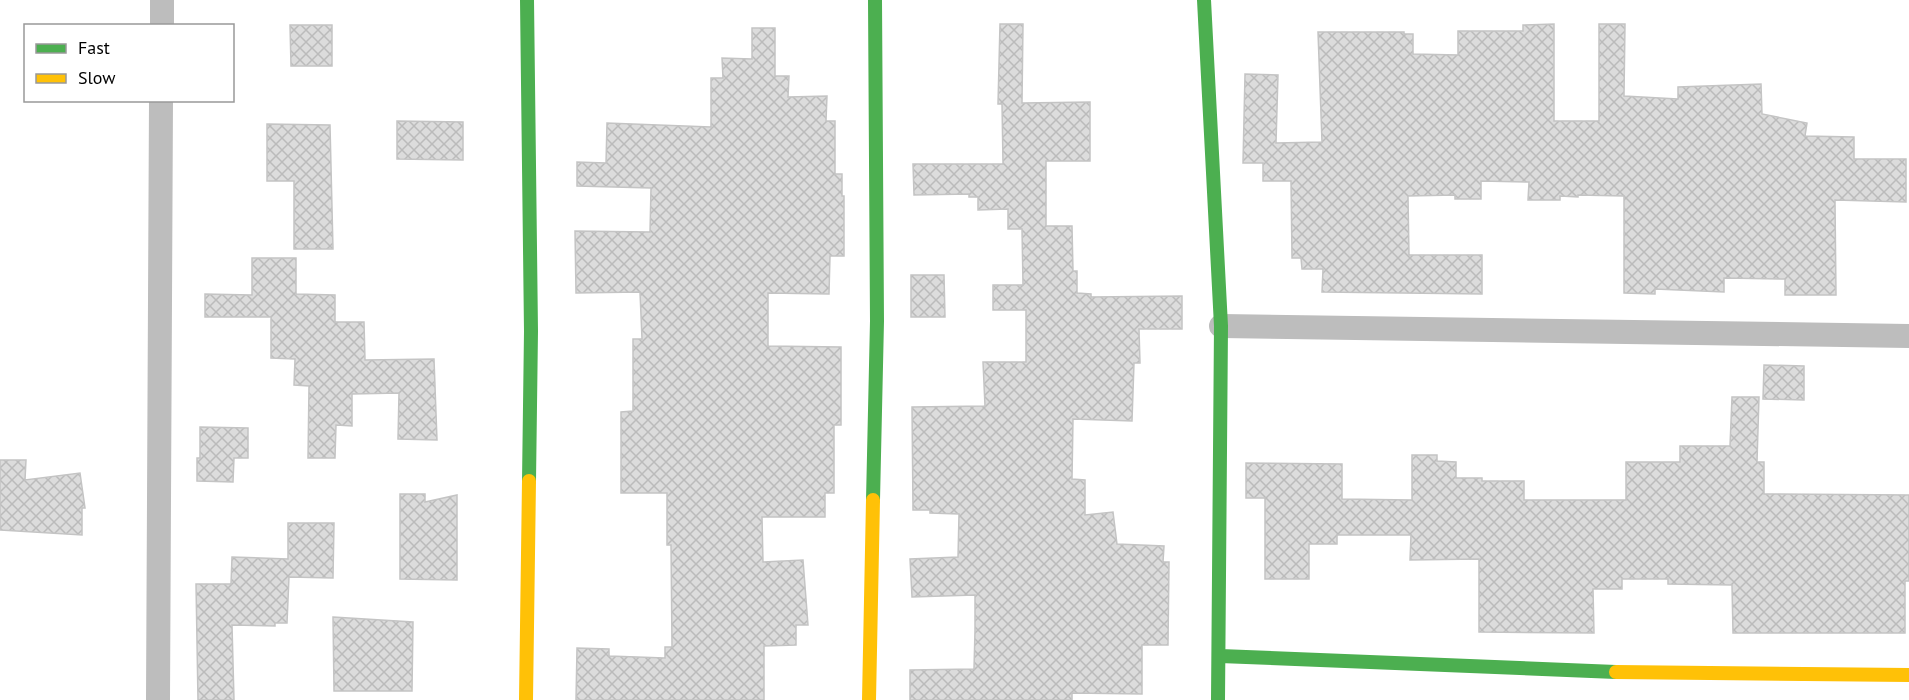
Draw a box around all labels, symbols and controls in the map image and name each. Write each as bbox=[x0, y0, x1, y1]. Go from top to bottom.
legend bbox=[24, 24, 234, 102]
text: Fast bbox=[78, 36, 110, 59]
text: Slow bbox=[78, 66, 116, 89]

